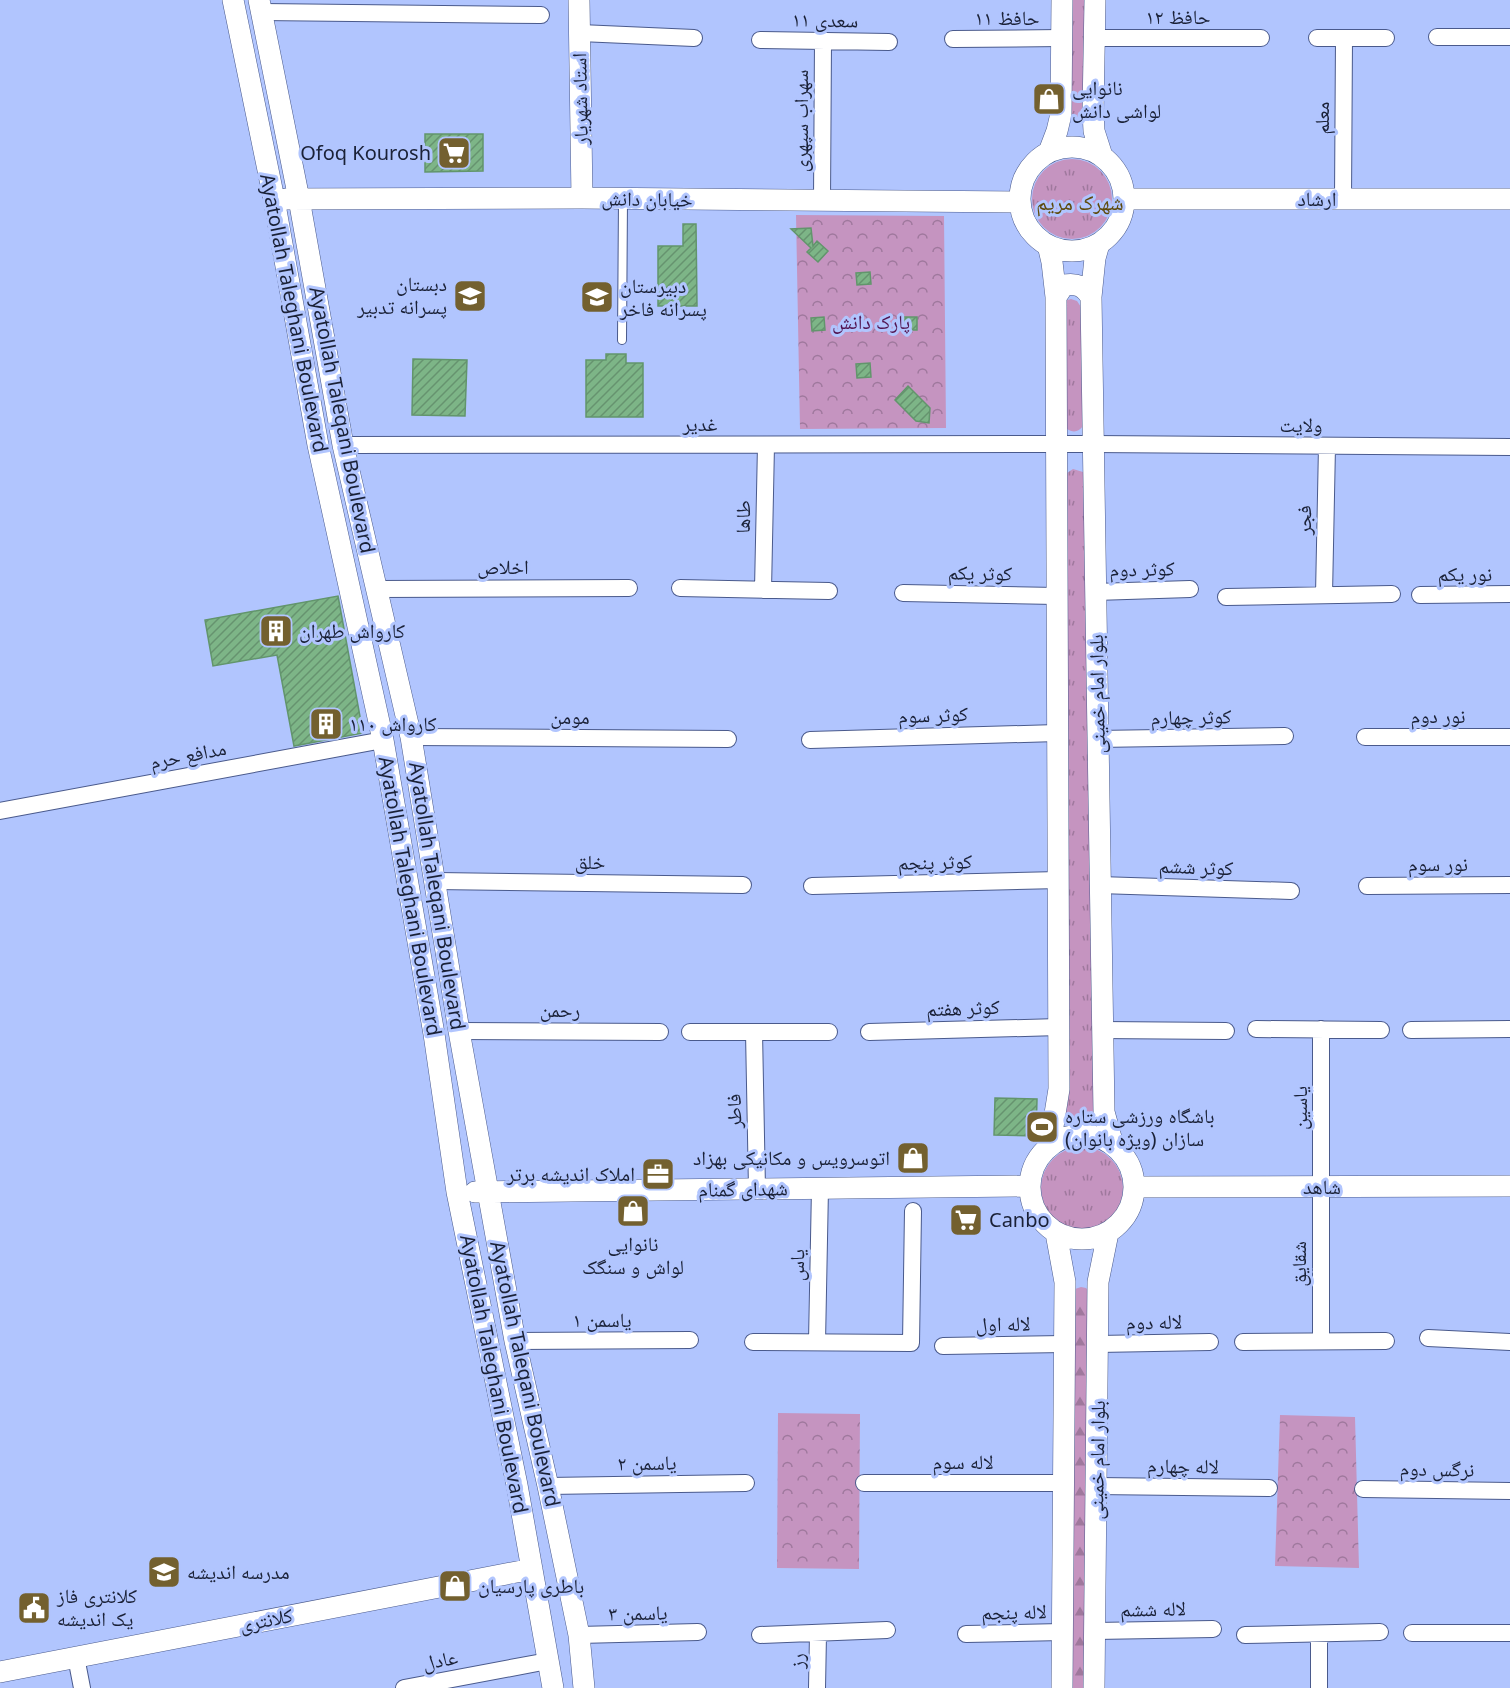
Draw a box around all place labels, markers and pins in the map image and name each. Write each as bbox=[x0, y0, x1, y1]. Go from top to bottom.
place label: نانوایی لواشی دانش bbox=[1072, 74, 1161, 124]
shop icon: نانوایی لواشی دانش bbox=[1031, 81, 1067, 117]
supermarket icon: Ofoq Kourosh bbox=[436, 135, 472, 171]
place label: Ofoq Kourosh bbox=[300, 139, 431, 166]
place label: دبستان پسرانه تدبیر bbox=[356, 270, 447, 320]
place label: دبیرستان پسرانه فاخر bbox=[619, 272, 707, 322]
school or university icon: دبستان پسرانه تدبیر bbox=[452, 278, 488, 314]
school or university icon: دبیرستان پسرانه فاخر bbox=[579, 279, 615, 315]
building icon: کارواش طهران bbox=[258, 613, 294, 649]
place label: کارواش طهران bbox=[299, 617, 405, 644]
building icon: کارواش ۱۱۰ bbox=[308, 706, 344, 742]
place label: کارواش ۱۱۰ bbox=[349, 710, 437, 737]
place label: باشگاه ورزشی ستاره سازان (ویژه بانوان) bbox=[1065, 1102, 1215, 1152]
sports icon: باشگاه ورزشی ستاره سازان (ویژه بانوان) bbox=[1024, 1109, 1060, 1145]
shop icon: اتوسرویس و مکانیکی بهزاد bbox=[895, 1140, 931, 1176]
place label: اتوسرویس و مکانیکی بهزاد bbox=[693, 1144, 890, 1171]
office icon: املاک اندیشه برتر bbox=[640, 1156, 676, 1192]
place label: املاک اندیشه برتر bbox=[506, 1160, 635, 1187]
shop icon: نانوایی لواش و سنگک bbox=[615, 1193, 651, 1229]
supermarket icon: Canbo bbox=[948, 1202, 984, 1238]
place label: Canbo bbox=[989, 1206, 1050, 1233]
place label: نانوایی لواش و سنگک bbox=[582, 1230, 684, 1280]
school or university icon: مدرسه اندیشه bbox=[146, 1554, 182, 1590]
place label: مدرسه اندیشه bbox=[187, 1558, 290, 1585]
shop icon: باطری پارسيان bbox=[437, 1568, 473, 1604]
place label: باطری پارسيان bbox=[478, 1572, 584, 1599]
place label: کلانتری فاز یک اندیشه bbox=[56, 1582, 137, 1632]
public building icon: کلانتری فاز یک اندیشه bbox=[16, 1590, 52, 1626]

